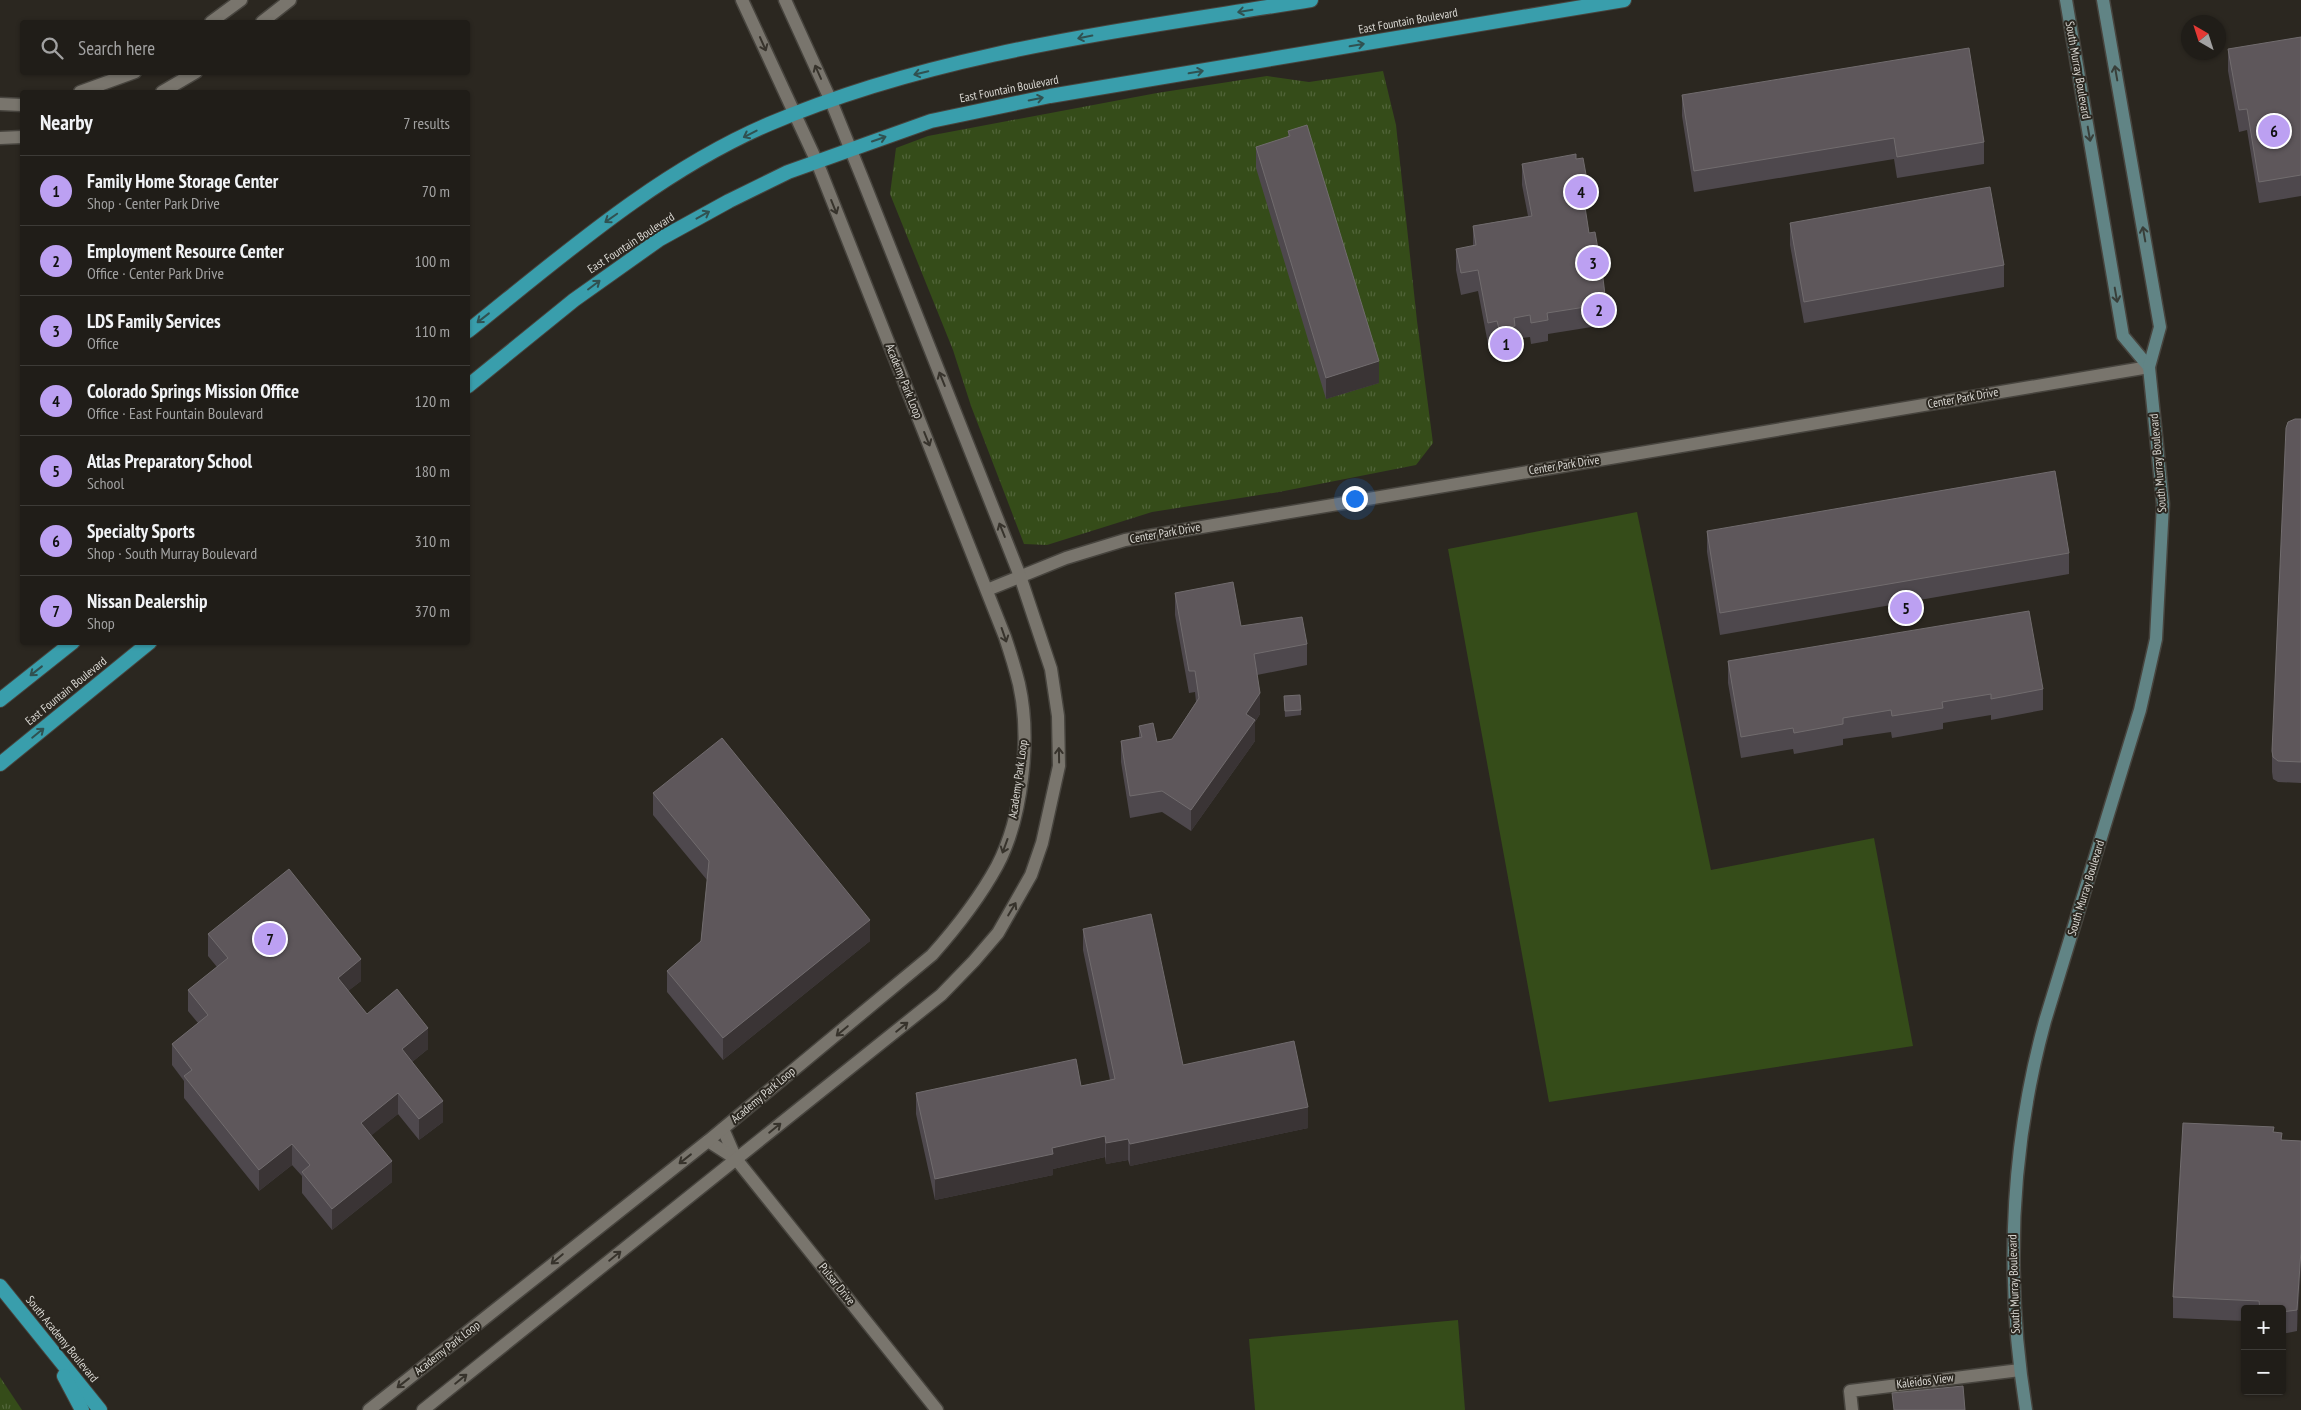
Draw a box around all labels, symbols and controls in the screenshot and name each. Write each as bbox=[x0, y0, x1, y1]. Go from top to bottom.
street label: East Fountain Boulevard bbox=[1357, 4, 1459, 37]
one-way arrow bbox=[1238, 6, 1254, 16]
north arrow bbox=[2181, 15, 2226, 60]
search box bbox=[20, 20, 470, 75]
street label: South Murray Boulevard bbox=[2062, 20, 2094, 120]
one-way arrow bbox=[1078, 33, 1094, 43]
icon: search bbox=[38, 34, 66, 62]
text: Search here bbox=[78, 36, 155, 60]
one-way arrow bbox=[759, 36, 768, 51]
one-way arrow bbox=[1348, 39, 1364, 49]
one-way arrow bbox=[812, 65, 822, 80]
one-way arrow bbox=[1188, 66, 1204, 76]
one-way arrow bbox=[2111, 66, 2121, 82]
one-way arrow bbox=[913, 68, 929, 78]
street label: East Fountain Boulevard bbox=[958, 72, 1060, 105]
one-way arrow bbox=[1028, 94, 1044, 103]
text: Nearby bbox=[40, 109, 93, 136]
pin: 6 bbox=[2258, 112, 2290, 150]
text: 7 results bbox=[403, 113, 450, 133]
one-way arrow bbox=[2084, 126, 2094, 142]
one-way arrow bbox=[743, 130, 758, 139]
one-way arrow bbox=[871, 134, 886, 143]
text: Family Home Storage Center bbox=[87, 169, 278, 193]
pin: 4 bbox=[1565, 173, 1597, 211]
text: 1 bbox=[52, 181, 60, 201]
text: 70 m bbox=[422, 181, 450, 201]
text: Shop · Center Park Drive bbox=[87, 193, 220, 213]
one-way arrow bbox=[830, 199, 840, 214]
street label: East Fountain Boulevard bbox=[584, 209, 677, 276]
one-way arrow bbox=[695, 210, 710, 219]
one-way arrow bbox=[604, 213, 618, 223]
one-way arrow bbox=[2138, 226, 2148, 242]
text: Employment Resource Center bbox=[87, 239, 284, 263]
pin: 3 bbox=[1577, 244, 1609, 282]
text: 2 bbox=[52, 251, 60, 271]
text: 100 m bbox=[415, 251, 450, 271]
text: Office · Center Park Drive bbox=[87, 263, 224, 283]
one-way arrow bbox=[587, 280, 601, 290]
one-way arrow bbox=[2111, 286, 2121, 302]
pin: 2 bbox=[1583, 291, 1615, 329]
text: LDS Family Services bbox=[87, 309, 221, 333]
one-way arrow bbox=[477, 313, 490, 324]
text: 3 bbox=[52, 321, 60, 341]
text: 110 m bbox=[415, 321, 450, 341]
pin: 1 bbox=[1490, 325, 1522, 363]
text: Office bbox=[87, 333, 119, 353]
street label: Academy Park Loop bbox=[883, 341, 926, 420]
one-way arrow bbox=[937, 372, 946, 388]
text: Colorado Springs Mission Office bbox=[87, 379, 299, 403]
street label: Center Park Drive bbox=[1927, 384, 1999, 411]
text: 4 bbox=[52, 391, 60, 411]
text: 120 m bbox=[415, 391, 450, 411]
text: Office · East Fountain Boulevard bbox=[87, 403, 263, 423]
street label: South Murray Boulevard bbox=[2146, 413, 2169, 513]
one-way arrow bbox=[923, 431, 932, 446]
text: Atlas Preparatory School bbox=[87, 449, 252, 473]
street label: Center Park Drive bbox=[1528, 452, 1600, 477]
text: 5 bbox=[52, 461, 60, 481]
text: 180 m bbox=[415, 461, 450, 481]
text: School bbox=[87, 473, 124, 493]
your location bbox=[1342, 486, 1368, 512]
text: Specialty Sports bbox=[87, 519, 195, 543]
street label: Center Park Drive bbox=[1129, 519, 1201, 546]
one-way arrow bbox=[997, 523, 1006, 539]
text: 6 bbox=[52, 531, 60, 551]
text: 310 m bbox=[415, 531, 450, 551]
text: Shop · South Murray Boulevard bbox=[87, 543, 257, 563]
text: Nissan Dealership bbox=[87, 589, 208, 613]
pin: 5 bbox=[1890, 589, 1922, 627]
text: 7 bbox=[52, 601, 60, 621]
text: 370 m bbox=[415, 601, 450, 621]
text: Shop bbox=[87, 613, 115, 633]
one-way arrow bbox=[1000, 627, 1009, 643]
street label: East Fountain Boulevard bbox=[22, 653, 109, 728]
one-way arrow bbox=[30, 666, 43, 677]
one-way arrow bbox=[31, 727, 44, 738]
street label: Academy Park Loop bbox=[1005, 739, 1030, 819]
one-way arrow bbox=[1054, 748, 1063, 764]
one-way arrow bbox=[1000, 837, 1009, 853]
street label: South Murray Boulevard bbox=[2064, 838, 2107, 937]
one-way arrow bbox=[1008, 903, 1018, 917]
pin: 7 bbox=[254, 920, 286, 958]
one-way arrow bbox=[895, 1021, 908, 1032]
one-way arrow bbox=[836, 1025, 849, 1036]
street label: Academy Park Loop bbox=[727, 1063, 798, 1126]
one-way arrow bbox=[768, 1123, 781, 1134]
one-way arrow bbox=[678, 1154, 692, 1164]
street label: South Murray Boulevard bbox=[2004, 1234, 2023, 1334]
one-way arrow bbox=[609, 1250, 622, 1261]
one-way arrow bbox=[551, 1254, 564, 1265]
street label: Pulsar Drive bbox=[816, 1260, 859, 1308]
street label: South Academy Boulevard bbox=[23, 1292, 102, 1385]
map controls bbox=[2241, 1305, 2286, 1395]
button: + bbox=[2241, 1305, 2286, 1350]
street label: Academy Park Loop bbox=[411, 1317, 483, 1378]
button: − bbox=[2241, 1350, 2286, 1395]
street label: Kaleidos View bbox=[1895, 1369, 1955, 1391]
one-way arrow bbox=[454, 1374, 467, 1385]
one-way arrow bbox=[396, 1378, 410, 1388]

